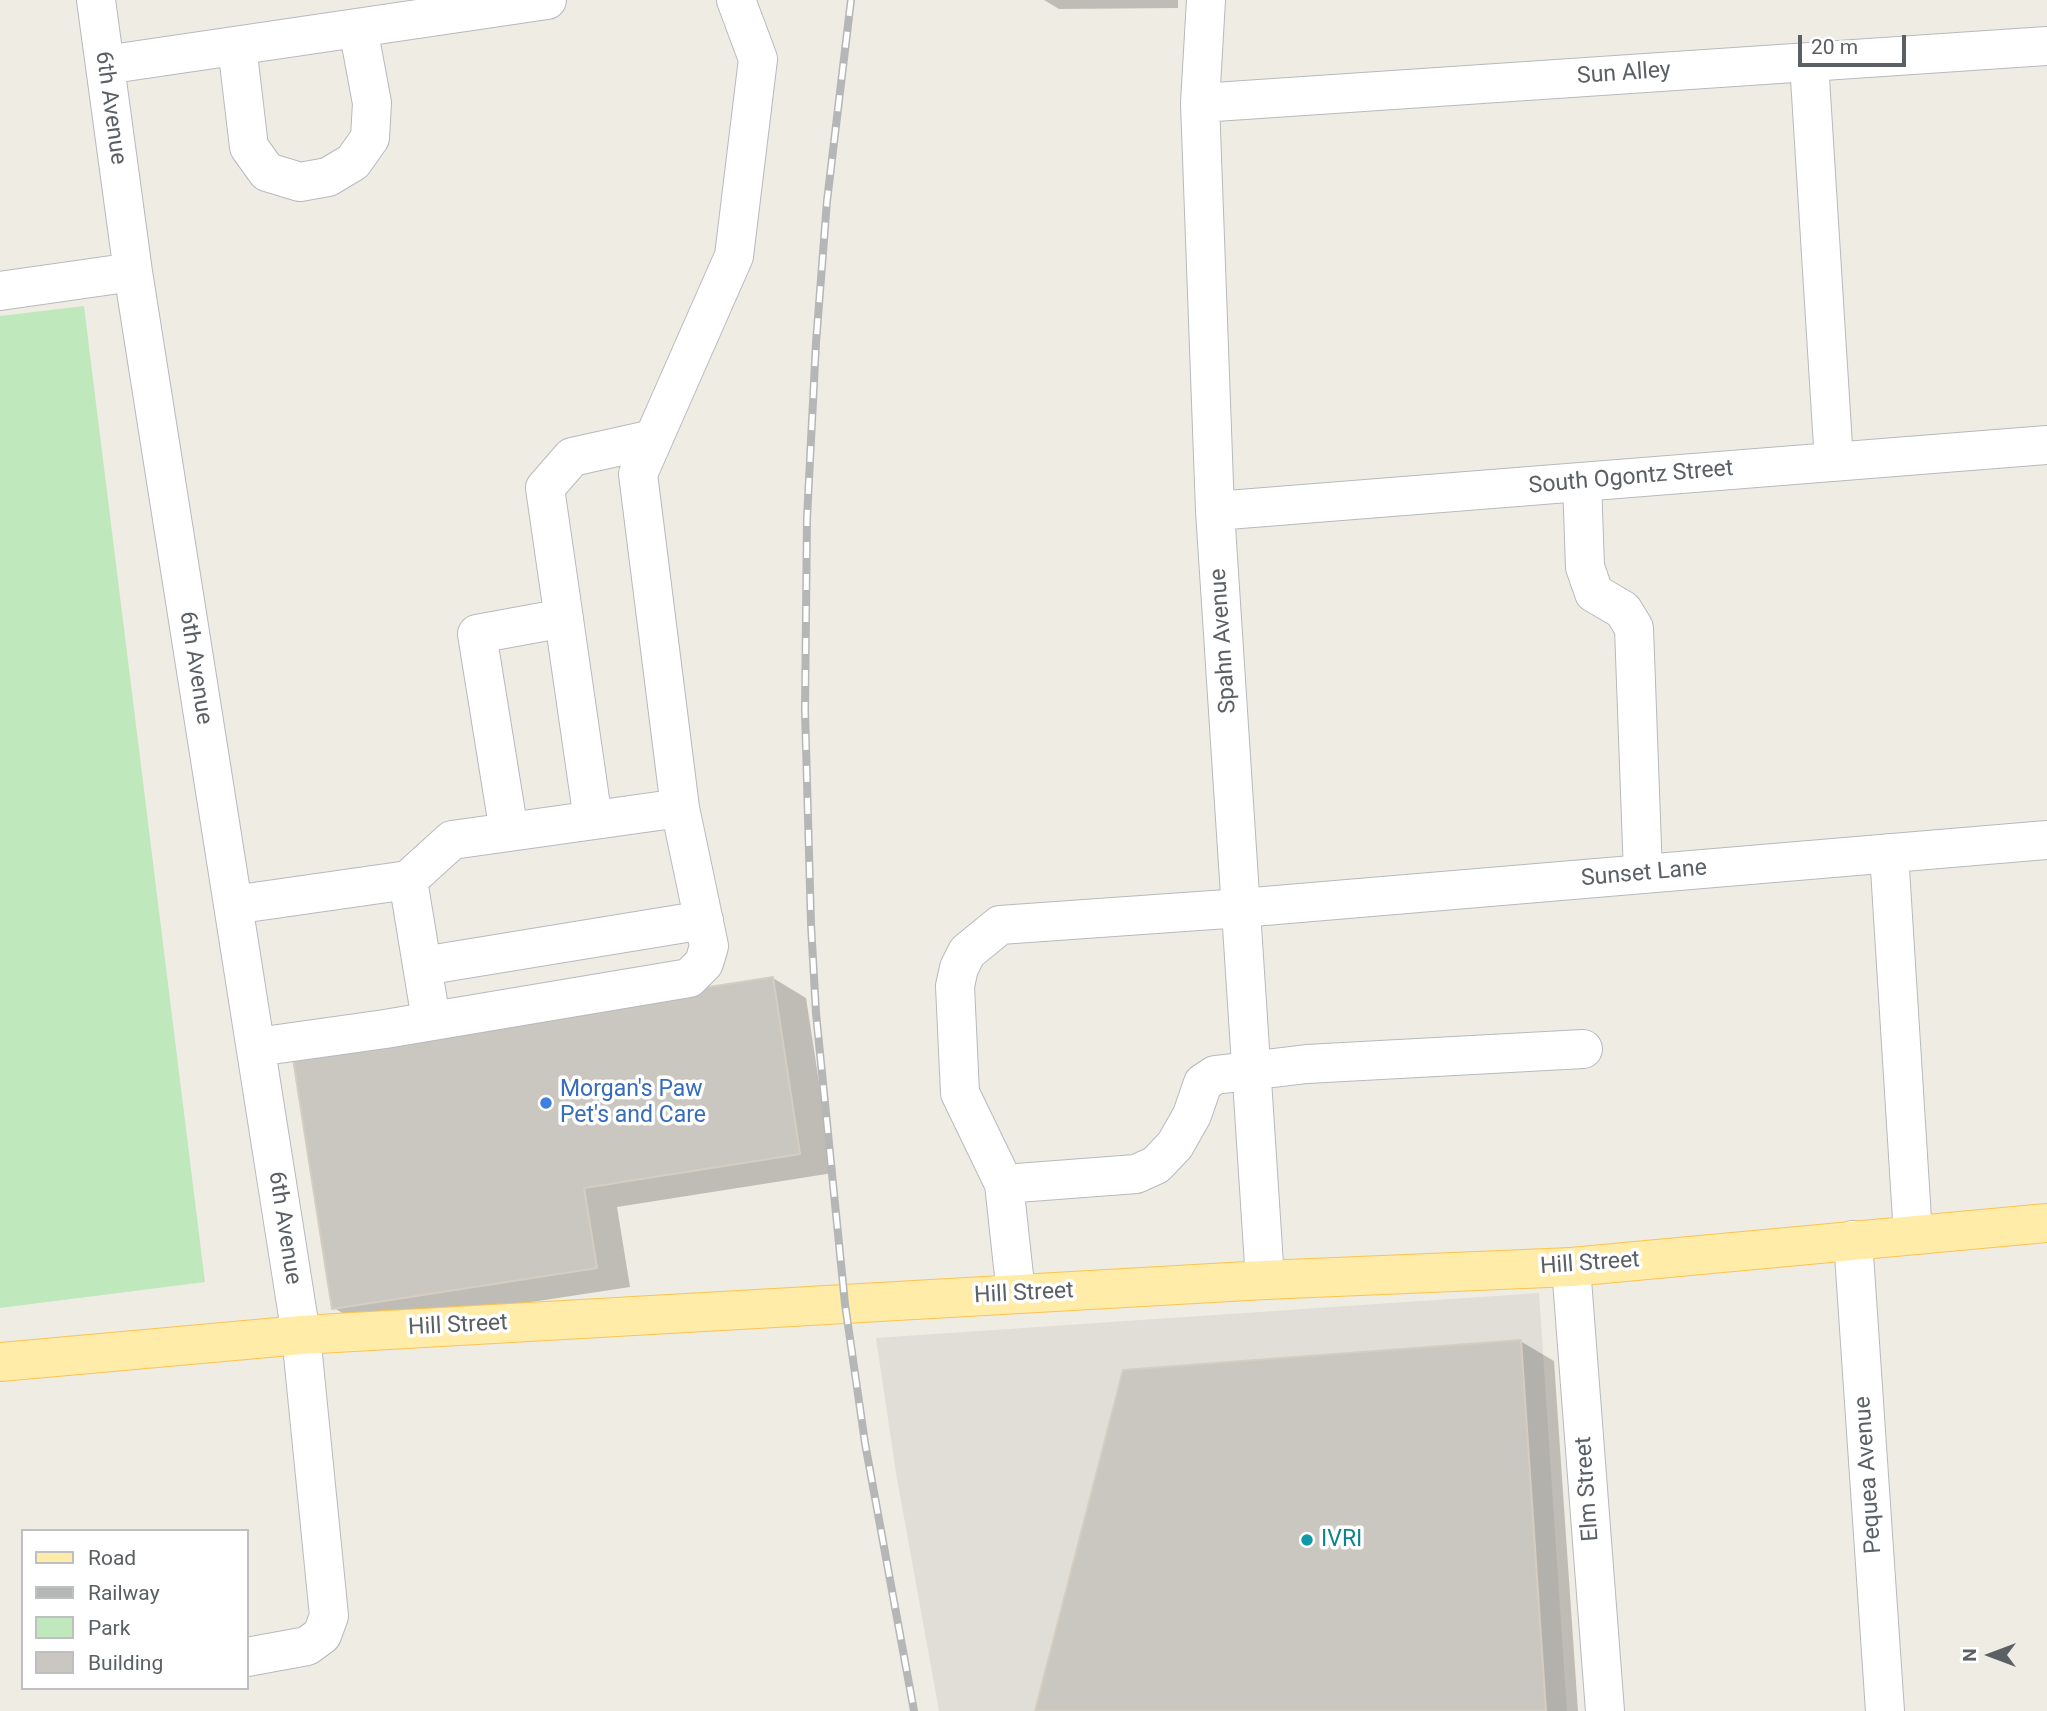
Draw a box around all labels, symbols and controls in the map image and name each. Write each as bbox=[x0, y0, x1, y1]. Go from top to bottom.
scale bar bbox=[1802, 21, 1910, 65]
text: 20 m bbox=[1811, 35, 1858, 59]
street label: 6th Avenue bbox=[88, 50, 132, 166]
street label: Sun Alley bbox=[1576, 57, 1672, 91]
street label: South Ogontz Street bbox=[1528, 455, 1734, 501]
street label: Spahn Avenue bbox=[1205, 568, 1243, 714]
street label: 6th Avenue bbox=[172, 610, 218, 726]
street label: Sunset Lane bbox=[1580, 855, 1708, 893]
place label: Morgan's Paw Pet's and Care bbox=[560, 1076, 706, 1130]
marker: Morgan's Paw Pet's and Care bbox=[538, 1095, 554, 1111]
street label: 6th Avenue bbox=[261, 1170, 307, 1286]
street label: Hill Street bbox=[1539, 1247, 1641, 1281]
street label: Hill Street bbox=[974, 1278, 1074, 1310]
street label: Hill Street bbox=[408, 1310, 508, 1342]
street label: Pequea Avenue bbox=[1850, 1395, 1888, 1555]
street label: Elm Street bbox=[1571, 1436, 1605, 1542]
place label: IVRI bbox=[1321, 1526, 1362, 1554]
legend bbox=[21, 1529, 248, 1690]
marker: IVRI bbox=[1299, 1532, 1315, 1548]
text: Road bbox=[88, 1546, 136, 1570]
text: Railway bbox=[88, 1581, 160, 1605]
text: Park bbox=[88, 1616, 130, 1640]
north arrow bbox=[1956, 1620, 2026, 1690]
text: N bbox=[1958, 1648, 1981, 1662]
text: Building bbox=[88, 1651, 163, 1675]

